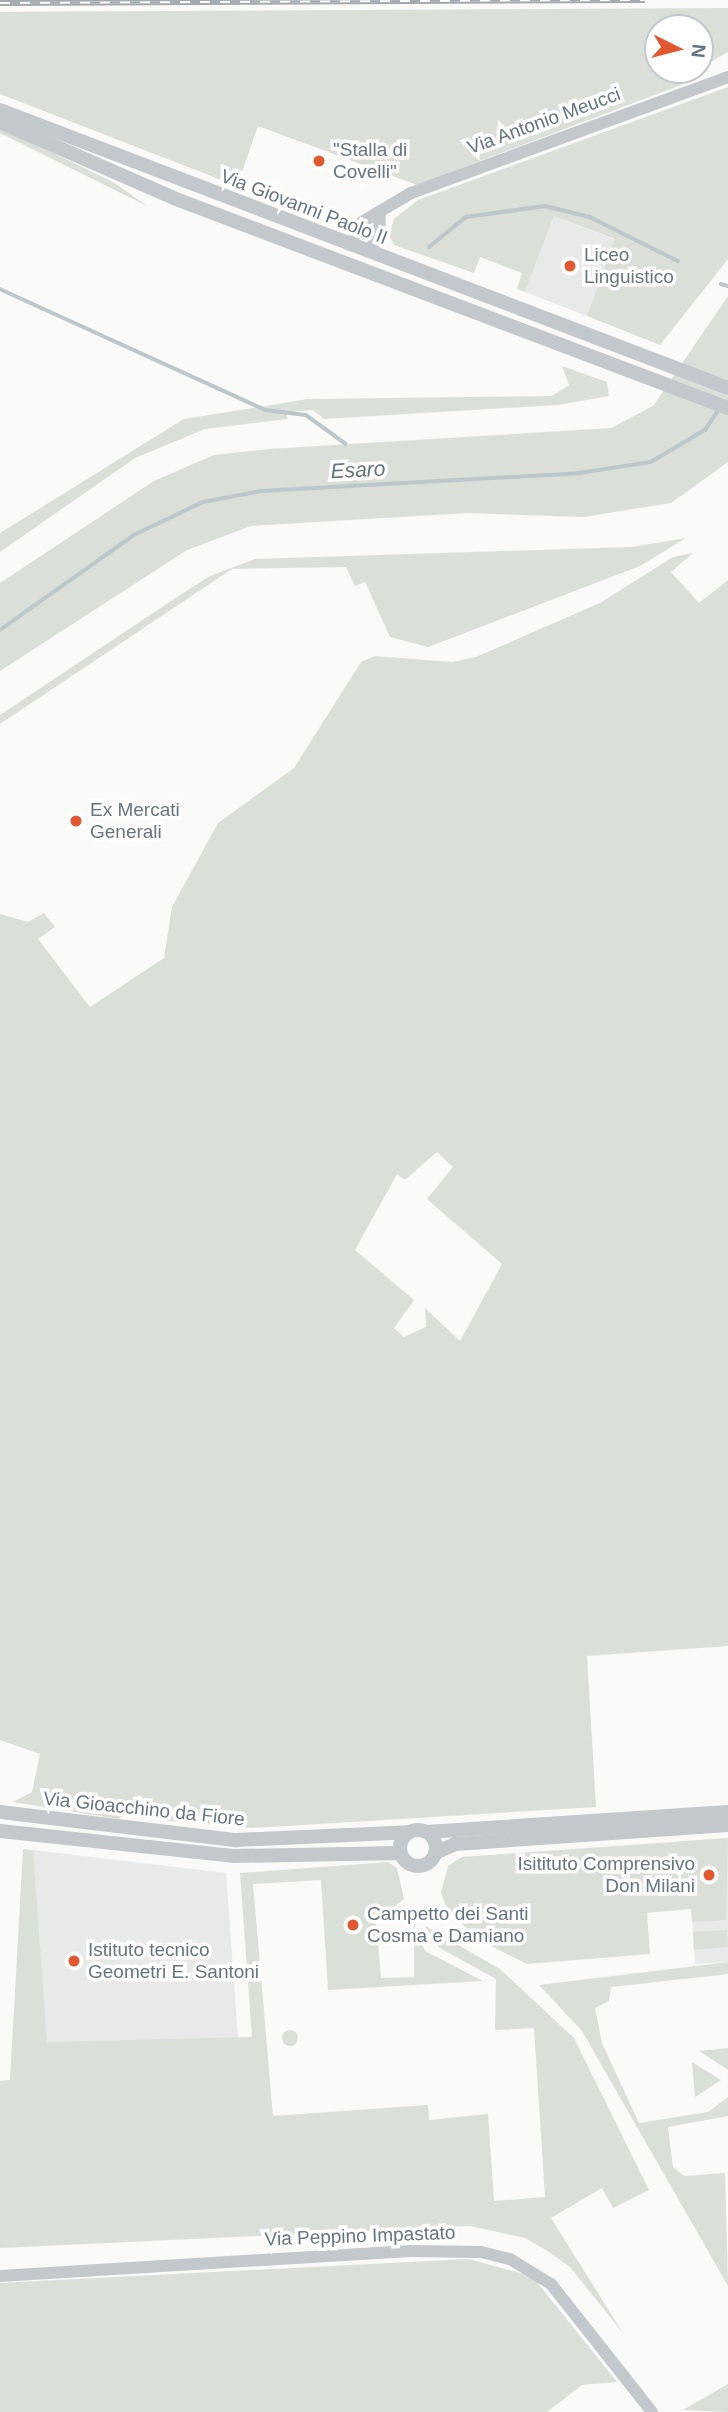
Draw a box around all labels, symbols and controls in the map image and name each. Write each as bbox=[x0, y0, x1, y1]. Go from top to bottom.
north arrow bbox=[644, 14, 714, 84]
text: N bbox=[687, 43, 710, 59]
street label: Via Antonio Meucci bbox=[464, 83, 624, 159]
place label: "Stalla di Covelli" bbox=[333, 139, 407, 183]
marker: "Stalla di Covelli" bbox=[311, 153, 327, 169]
street label: Via Giovanni Paolo II bbox=[217, 165, 391, 249]
place label: Liceo Linguistico bbox=[584, 244, 674, 288]
marker: Liceo Linguistico bbox=[562, 258, 578, 274]
water label: Esaro bbox=[330, 456, 386, 484]
place label: Ex Mercati Generali bbox=[90, 799, 180, 843]
marker: Ex Mercati Generali bbox=[68, 813, 84, 829]
street label: Via Gioacchino da Fiore bbox=[42, 1787, 246, 1831]
place label: Isitituto Comprensivo Don Milani bbox=[518, 1853, 695, 1897]
marker: Isitituto Comprensivo Don Milani bbox=[701, 1867, 717, 1883]
place label: Campetto dei Santi Cosma e Damiano bbox=[367, 1903, 529, 1947]
marker: Campetto dei Santi Cosma e Damiano bbox=[345, 1917, 361, 1933]
place label: Istituto tecnico Geometri E. Santoni bbox=[88, 1939, 259, 1983]
marker: Istituto tecnico Geometri E. Santoni bbox=[66, 1953, 82, 1969]
street label: Via Peppino Impastato bbox=[264, 2221, 456, 2251]

